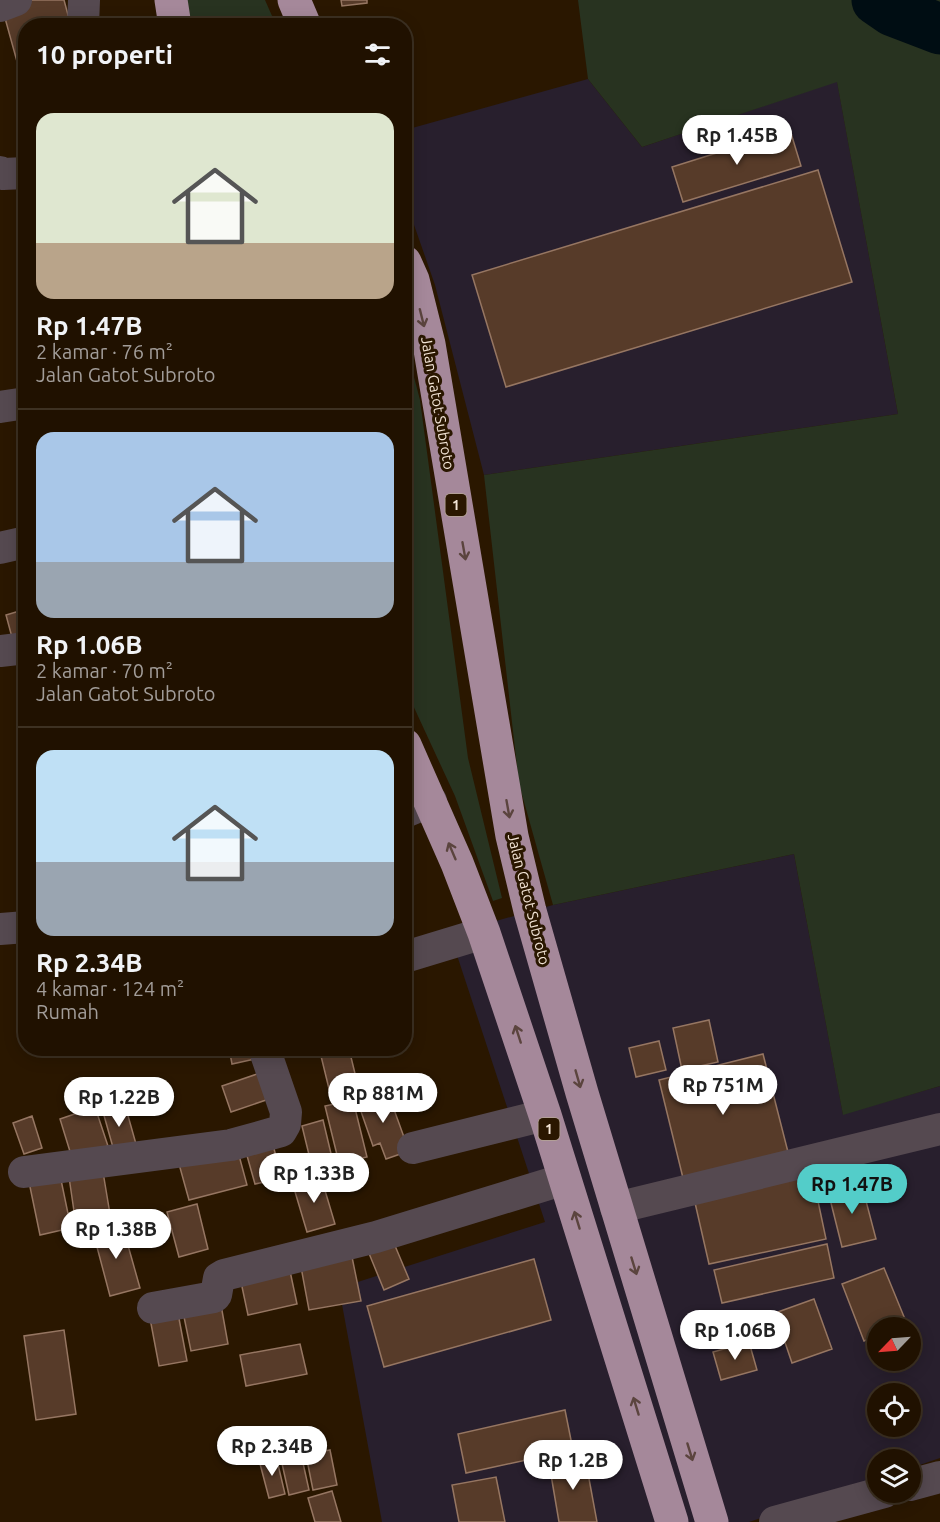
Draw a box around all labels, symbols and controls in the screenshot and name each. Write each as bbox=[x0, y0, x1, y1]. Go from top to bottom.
icon: filters bbox=[361, 38, 394, 71]
text: 10 properti bbox=[36, 40, 173, 69]
pin: Rp 1.45B bbox=[675, 115, 799, 166]
text: Rp 1.45B bbox=[696, 123, 778, 146]
icon: home bbox=[161, 152, 269, 260]
one-way arrow bbox=[416, 308, 428, 327]
text: Rp 1.47B bbox=[36, 311, 142, 340]
street label: Jalan Gatot Subroto bbox=[418, 335, 458, 471]
text: 2 kamar · 76 m² bbox=[36, 340, 173, 363]
text: Jalan Gatot Subroto bbox=[36, 363, 216, 386]
icon: home bbox=[161, 471, 269, 579]
road number: 1 bbox=[446, 494, 466, 516]
one-way arrow bbox=[458, 540, 469, 560]
text: Rp 1.06B bbox=[36, 630, 142, 659]
text: 2 kamar · 70 m² bbox=[36, 659, 173, 682]
text: Jalan Gatot Subroto bbox=[36, 682, 216, 705]
icon: home bbox=[161, 789, 269, 897]
one-way arrow bbox=[502, 799, 513, 818]
street label: Jalan Gatot Subroto bbox=[504, 832, 554, 966]
one-way arrow bbox=[446, 842, 457, 860]
text: Rp 2.34B bbox=[36, 948, 142, 977]
text: 4 kamar · 124 m² bbox=[36, 977, 184, 1000]
text: Rumah bbox=[36, 1000, 99, 1023]
one-way arrow bbox=[511, 1025, 522, 1044]
pin: Rp 751M bbox=[668, 1065, 778, 1116]
one-way arrow bbox=[572, 1069, 584, 1088]
pin: Rp 881M bbox=[328, 1073, 438, 1124]
text: Rp 751M bbox=[682, 1073, 764, 1096]
pin: Rp 1.22B bbox=[57, 1077, 181, 1128]
text: Rp 881M bbox=[342, 1081, 424, 1104]
text: Rp 1.22B bbox=[78, 1085, 160, 1108]
road number: 1 bbox=[538, 1118, 560, 1140]
pin: Rp 1.33B bbox=[252, 1153, 376, 1204]
text: Rp 1.33B bbox=[273, 1161, 355, 1184]
pin: Rp 1.47B bbox=[790, 1164, 914, 1215]
text: Rp 1.47B bbox=[811, 1172, 893, 1195]
pin: Rp 1.38B bbox=[54, 1209, 178, 1260]
one-way arrow bbox=[571, 1211, 582, 1230]
text: Rp 1.38B bbox=[75, 1217, 157, 1240]
one-way arrow bbox=[629, 1256, 640, 1275]
pin: Rp 1.06B bbox=[673, 1310, 797, 1361]
north arrow bbox=[867, 1317, 921, 1371]
map controls bbox=[867, 1317, 921, 1503]
text: Rp 1.06B bbox=[694, 1318, 776, 1341]
button: locate bbox=[867, 1383, 921, 1437]
one-way arrow bbox=[629, 1397, 640, 1416]
pin: Rp 2.34B bbox=[210, 1426, 334, 1477]
text: Rp 2.34B bbox=[231, 1434, 313, 1457]
pin: Rp 1.2B bbox=[518, 1440, 628, 1491]
one-way arrow bbox=[685, 1442, 696, 1461]
text: Rp 1.2B bbox=[538, 1448, 608, 1471]
button: layers bbox=[867, 1449, 921, 1503]

